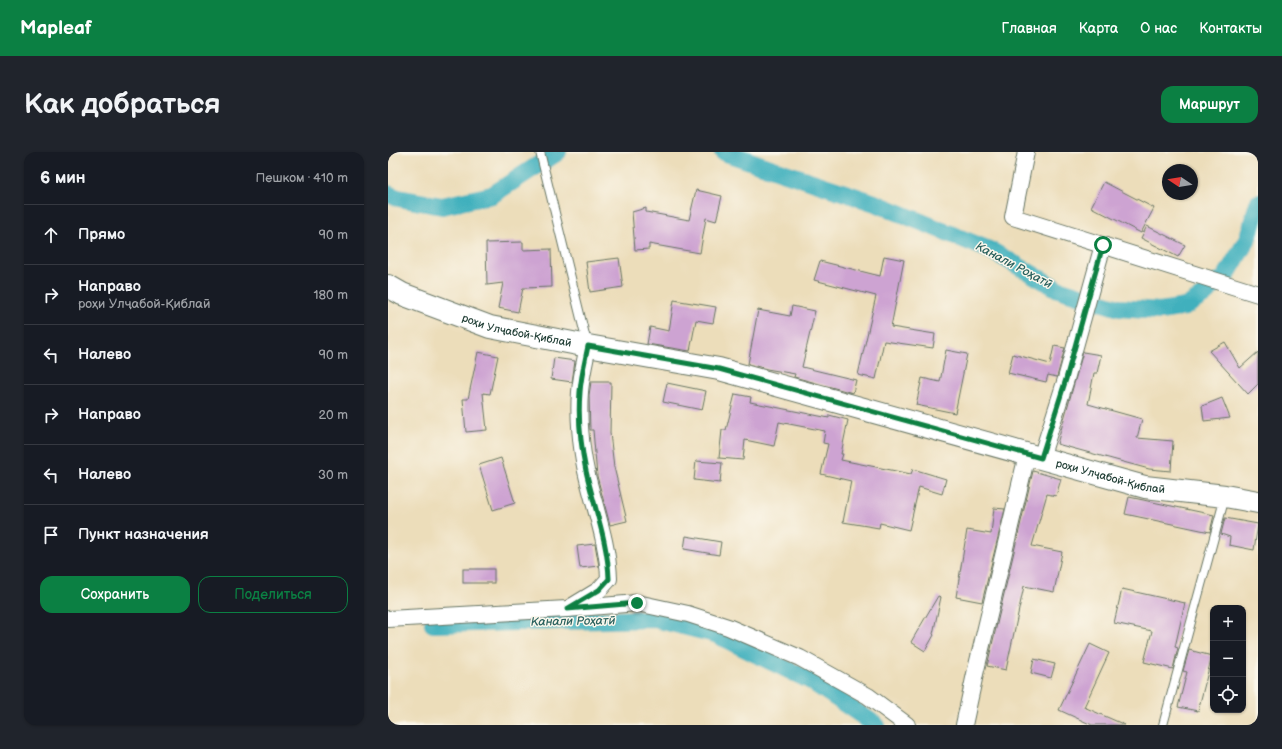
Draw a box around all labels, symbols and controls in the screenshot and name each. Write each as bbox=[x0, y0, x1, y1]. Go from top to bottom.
text: Mapleaf bbox=[20, 17, 92, 40]
text: Главная bbox=[1002, 20, 1057, 37]
text: Карта bbox=[1079, 20, 1118, 37]
text: О нас bbox=[1140, 20, 1177, 37]
text: Контакты bbox=[1199, 20, 1262, 37]
button: Маршрут bbox=[1161, 86, 1258, 123]
text: Как добраться bbox=[24, 88, 221, 121]
north arrow bbox=[1162, 164, 1198, 200]
text: 6 мин bbox=[40, 168, 86, 188]
text: Пешком · 410 m bbox=[256, 170, 348, 186]
icon: ahead bbox=[40, 224, 62, 246]
text: Прямо bbox=[78, 225, 125, 244]
text: 90 m bbox=[319, 227, 348, 243]
route start bbox=[1094, 236, 1112, 254]
water label: Канали Роҳатӣ bbox=[973, 239, 1055, 292]
text: Направо bbox=[78, 277, 141, 296]
icon: right bbox=[40, 284, 62, 306]
text: 180 m bbox=[313, 287, 348, 303]
text: роҳи Улҷабой-Қиблаӣ bbox=[78, 296, 211, 312]
street label: роҳи Улҷабой-Қиблаӣ bbox=[460, 311, 573, 350]
icon: left bbox=[40, 344, 62, 366]
text: Налево bbox=[78, 345, 131, 364]
text: 90 m bbox=[319, 347, 348, 363]
icon: right bbox=[40, 404, 62, 426]
text: Направо bbox=[78, 405, 141, 424]
text: 20 m bbox=[318, 407, 348, 423]
street label: роҳи Улҷабой-Қиблаӣ bbox=[1054, 457, 1166, 496]
icon: left bbox=[40, 464, 62, 486]
text: Налево bbox=[78, 465, 131, 484]
text: 30 m bbox=[318, 467, 348, 483]
icon: arrive bbox=[40, 524, 62, 546]
text: Пункт назначения bbox=[78, 525, 209, 544]
button: Сохранить bbox=[40, 576, 190, 613]
button: Поделиться bbox=[198, 576, 348, 613]
route end bbox=[628, 594, 646, 612]
map controls bbox=[1210, 605, 1246, 713]
button: + bbox=[1210, 605, 1246, 641]
water label: Канали Роҳатӣ bbox=[531, 613, 616, 630]
button: − bbox=[1210, 641, 1246, 677]
button: locate bbox=[1210, 677, 1246, 713]

